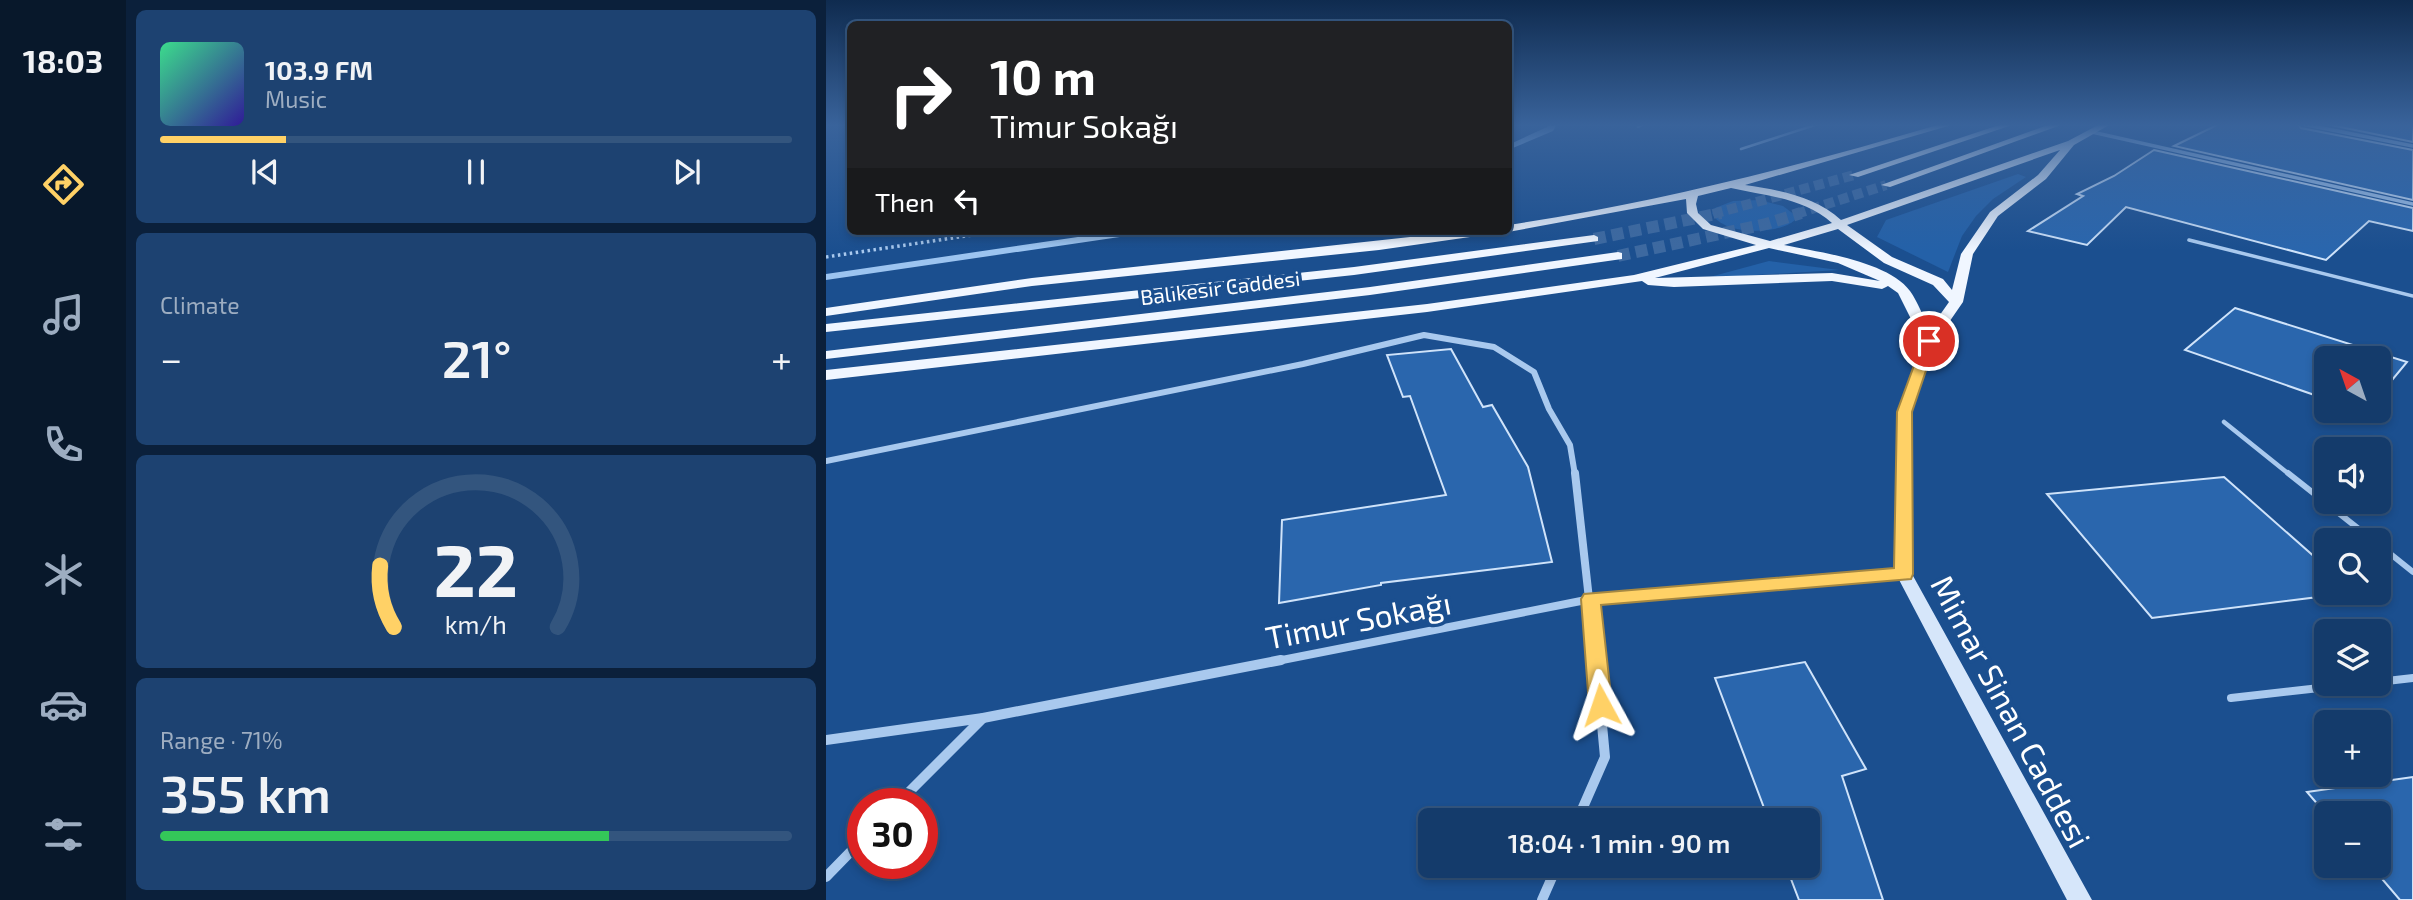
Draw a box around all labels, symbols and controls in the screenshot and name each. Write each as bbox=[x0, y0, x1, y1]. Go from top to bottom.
text: 18:03 bbox=[23, 41, 103, 79]
text: 10 m bbox=[990, 46, 1096, 105]
icon: right bbox=[875, 49, 966, 140]
text: 103.9 FM bbox=[265, 54, 373, 85]
text: Music bbox=[265, 85, 327, 113]
text: Timur Sokağı bbox=[990, 106, 1178, 144]
icon: previous bbox=[246, 153, 284, 191]
icon: pause bbox=[457, 153, 495, 191]
icon: next bbox=[668, 153, 706, 191]
icon: directions bbox=[39, 160, 88, 209]
icon: left bbox=[948, 182, 986, 220]
text: Then bbox=[875, 186, 934, 217]
street label: Balıkesir Caddesi bbox=[1139, 265, 1301, 309]
icon: music bbox=[39, 290, 88, 339]
text: Climate bbox=[160, 291, 240, 319]
pin bbox=[1899, 311, 1959, 371]
icon: arrive bbox=[1910, 322, 1948, 360]
text: 21° bbox=[442, 326, 512, 388]
text: − bbox=[160, 335, 182, 381]
text: + bbox=[771, 335, 792, 381]
north arrow bbox=[2314, 346, 2390, 424]
map controls bbox=[2314, 346, 2391, 878]
icon: phone bbox=[39, 420, 88, 469]
button: sound bbox=[2314, 437, 2391, 514]
text: 22 bbox=[434, 525, 518, 613]
button: search bbox=[2314, 528, 2391, 605]
icon: climate bbox=[39, 550, 88, 599]
street label: Mimar Sinan Caddesi bbox=[1924, 569, 2100, 853]
street label: Timur Sokağı bbox=[1262, 582, 1454, 656]
text: km/h bbox=[445, 609, 507, 639]
button: layers bbox=[2314, 619, 2391, 696]
position arrow bbox=[1564, 668, 1638, 742]
icon: car bbox=[39, 680, 88, 729]
button: + bbox=[2314, 710, 2391, 787]
text: Range · 71% bbox=[160, 726, 282, 754]
text: 355 km bbox=[160, 761, 331, 823]
speed limit sign: 30 bbox=[847, 788, 938, 879]
button: − bbox=[2314, 801, 2391, 878]
icon: filters bbox=[39, 810, 88, 859]
text: 18:04 · 1 min · 90 m bbox=[1508, 827, 1730, 858]

